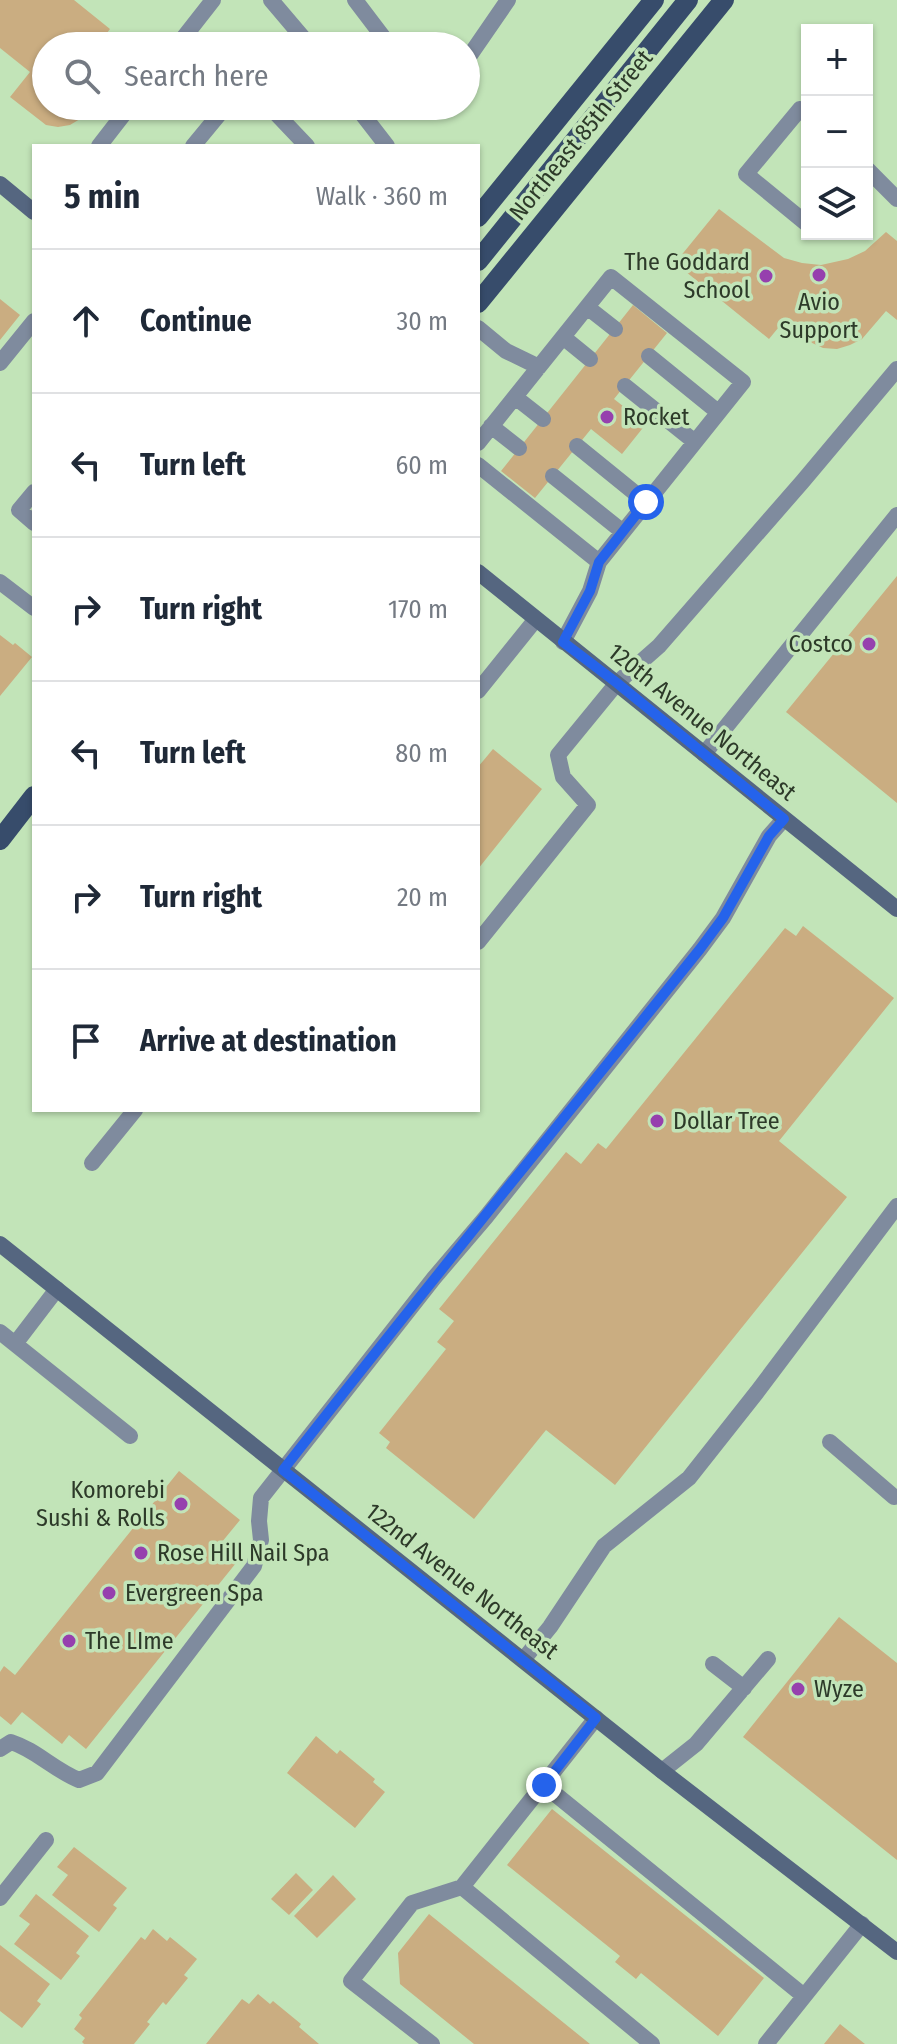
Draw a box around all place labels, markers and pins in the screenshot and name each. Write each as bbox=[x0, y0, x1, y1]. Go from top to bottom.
place label: The Goddard School bbox=[624, 248, 750, 304]
marker: Avio Support bbox=[810, 266, 828, 284]
marker: The Goddard School bbox=[757, 267, 775, 285]
place label: Avio Support bbox=[780, 288, 859, 344]
place label: Rocket bbox=[623, 403, 689, 431]
marker: Rocket bbox=[598, 408, 616, 426]
place label: Costco bbox=[788, 630, 853, 658]
marker: Costco bbox=[860, 635, 878, 653]
place label: Dollar Tree bbox=[673, 1107, 780, 1135]
marker: Dollar Tree bbox=[648, 1112, 666, 1130]
place label: Komorebi Sushi & Rolls bbox=[36, 1476, 165, 1532]
marker: Komorebi Sushi & Rolls bbox=[172, 1495, 190, 1513]
place label: Rose Hill Nail Spa bbox=[157, 1539, 330, 1567]
marker: Rose Hill Nail Spa bbox=[132, 1544, 150, 1562]
place label: Evergreen Spa bbox=[125, 1579, 263, 1607]
marker: Evergreen Spa bbox=[100, 1584, 118, 1602]
place label: The LIme bbox=[85, 1627, 174, 1655]
marker: The LIme bbox=[60, 1632, 78, 1650]
place label: Wyze bbox=[814, 1675, 864, 1703]
marker: Wyze bbox=[789, 1680, 807, 1698]

